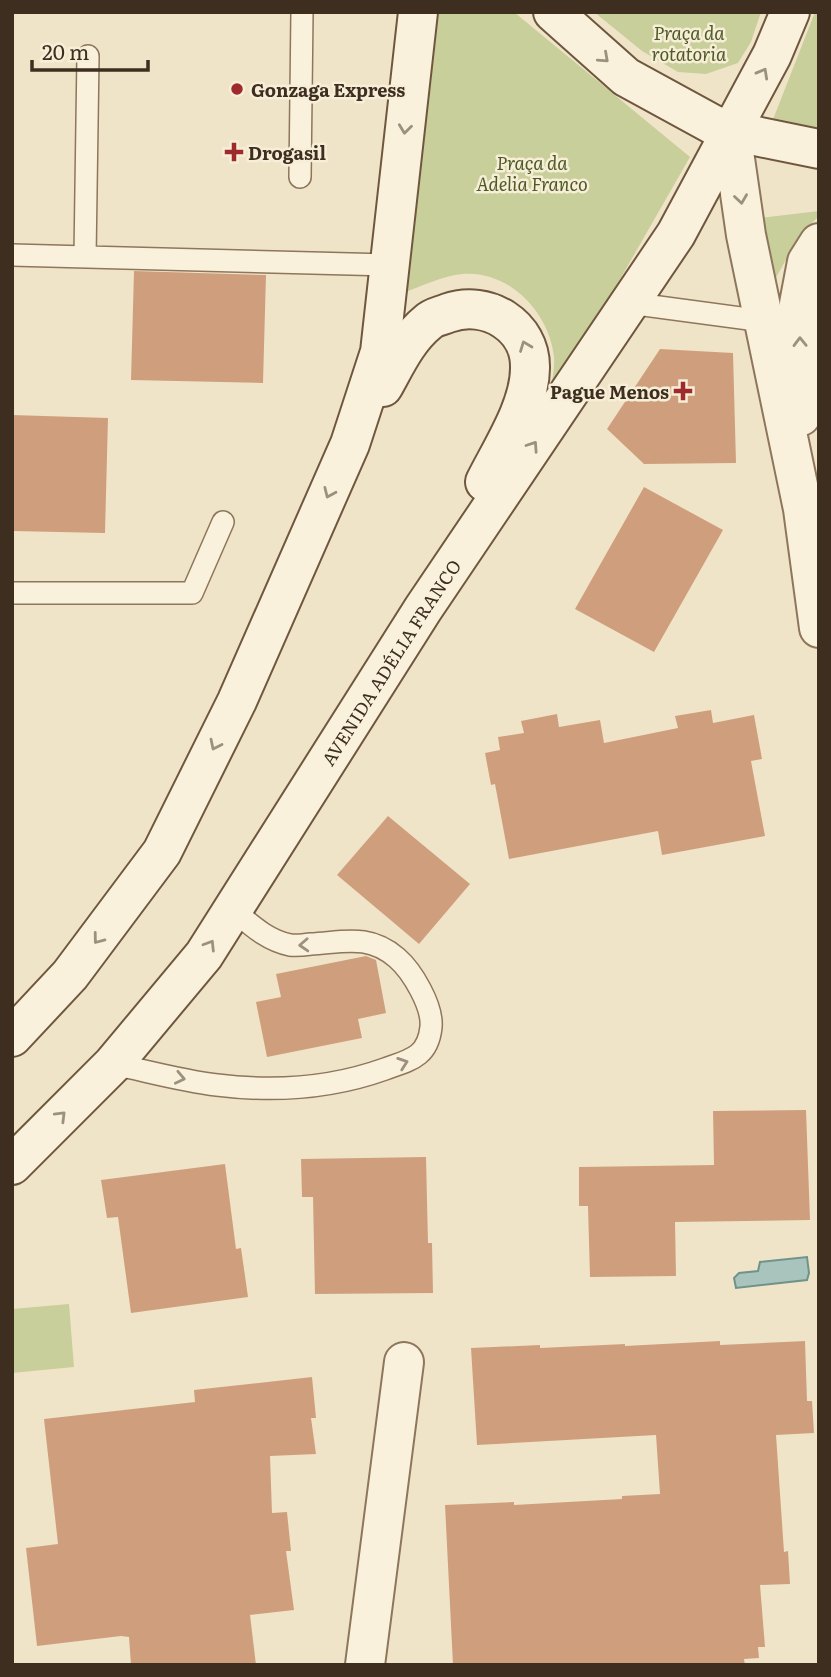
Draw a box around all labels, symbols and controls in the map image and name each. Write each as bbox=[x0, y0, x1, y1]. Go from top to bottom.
park label: Praça da rotatoria bbox=[652, 19, 727, 67]
scale bar bbox=[32, 28, 147, 72]
text: 20 m bbox=[42, 35, 89, 66]
one-way arrow bbox=[596, 49, 609, 62]
one-way arrow bbox=[755, 67, 768, 80]
place label: Gonzaga Express bbox=[251, 76, 405, 103]
marker: Gonzaga Express bbox=[229, 81, 245, 97]
one-way arrow bbox=[397, 123, 412, 135]
place label: Drogasil bbox=[248, 139, 326, 166]
marker: Drogasil bbox=[226, 144, 242, 160]
park label: Praça da Adelia Franco bbox=[476, 149, 588, 197]
one-way arrow bbox=[733, 193, 748, 204]
one-way arrow bbox=[792, 337, 808, 347]
one-way arrow bbox=[519, 341, 533, 353]
place label: Pague Menos bbox=[550, 378, 669, 405]
marker: Pague Menos bbox=[675, 383, 691, 399]
one-way arrow bbox=[525, 441, 537, 454]
one-way arrow bbox=[323, 485, 337, 498]
street label: AVENIDA ADÉLIA FRANCO bbox=[314, 553, 467, 771]
one-way arrow bbox=[209, 738, 223, 750]
one-way arrow bbox=[94, 931, 106, 943]
one-way arrow bbox=[298, 937, 309, 952]
one-way arrow bbox=[201, 940, 214, 953]
one-way arrow bbox=[397, 1057, 409, 1071]
one-way arrow bbox=[174, 1069, 186, 1084]
one-way arrow bbox=[52, 1112, 65, 1125]

